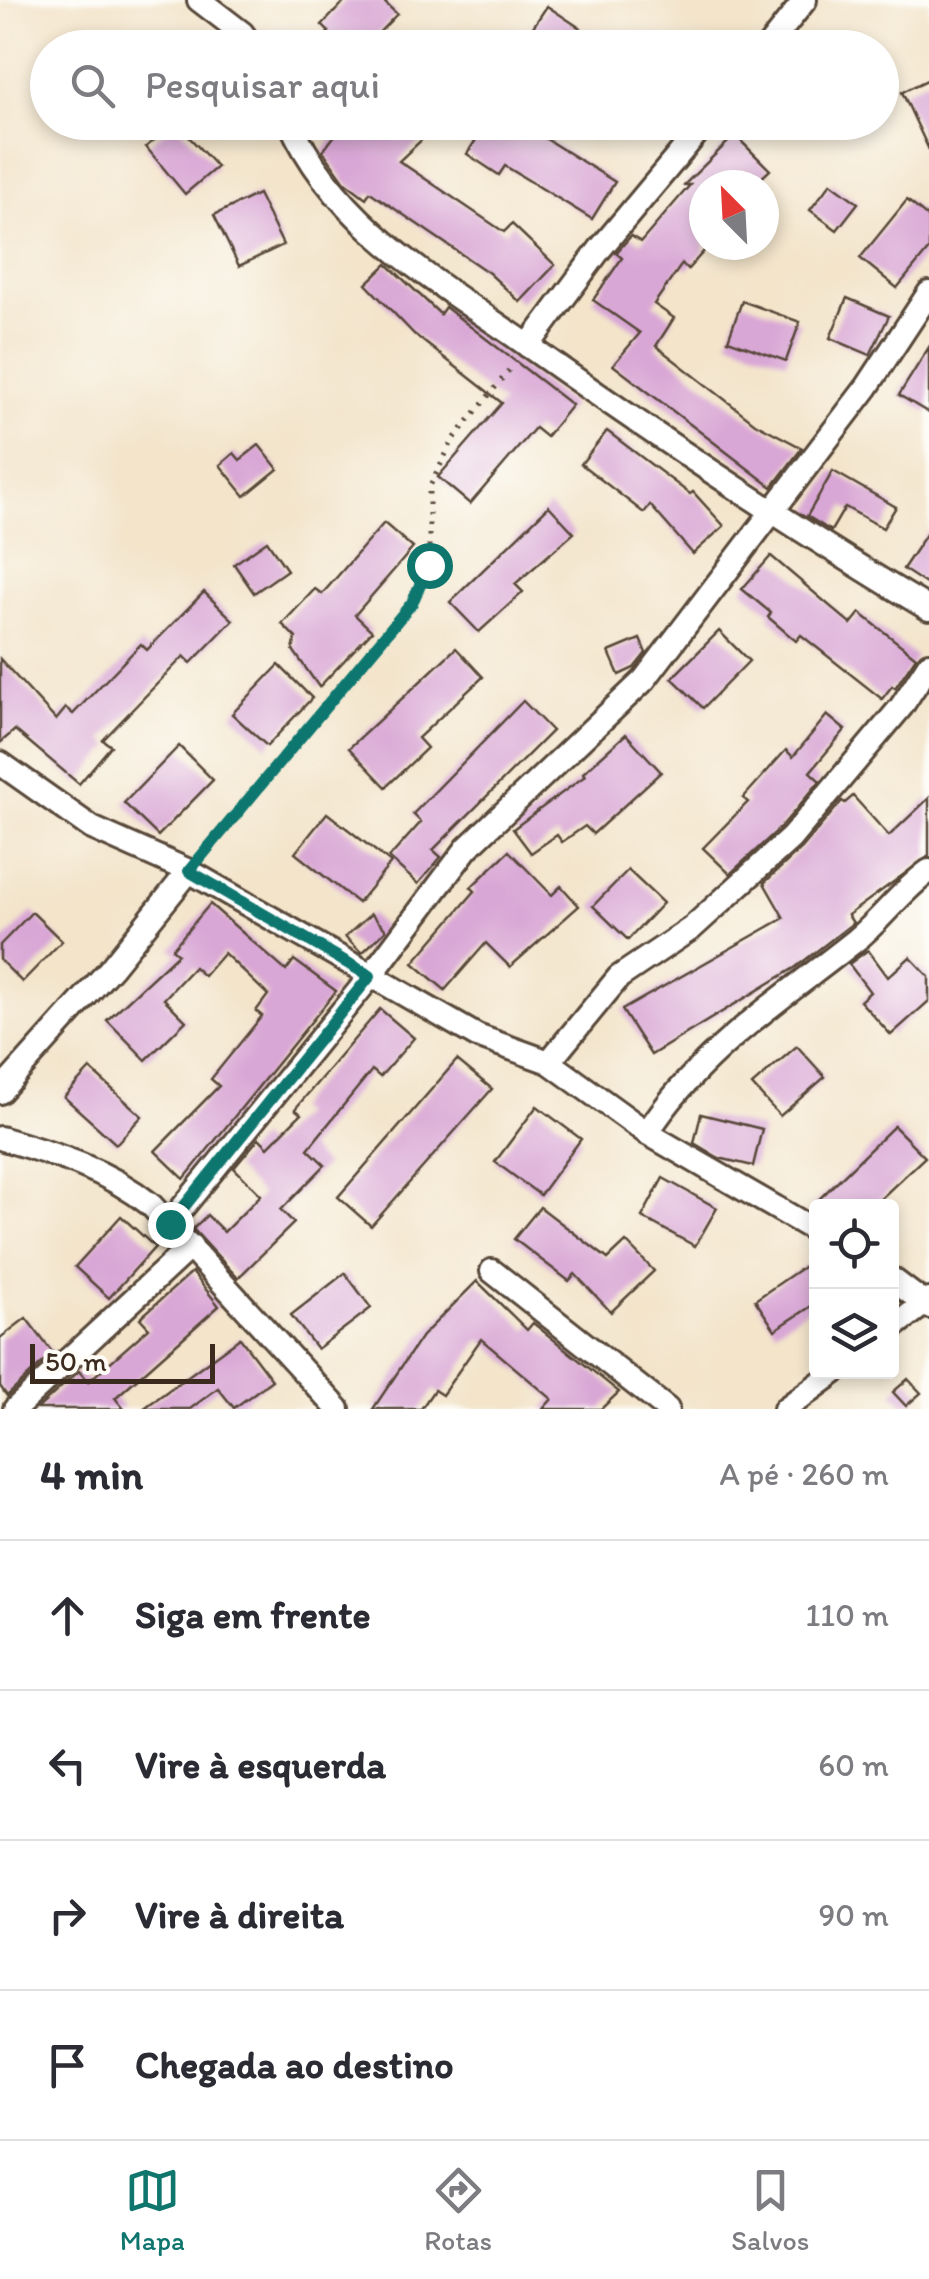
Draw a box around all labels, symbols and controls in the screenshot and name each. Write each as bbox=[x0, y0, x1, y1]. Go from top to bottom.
search box bbox=[30, 30, 899, 140]
icon: search bbox=[65, 58, 120, 113]
text: Pesquisar aqui bbox=[145, 62, 380, 108]
north arrow bbox=[689, 170, 779, 260]
route start bbox=[407, 543, 453, 589]
map controls bbox=[809, 1199, 899, 1379]
button: locate bbox=[809, 1199, 899, 1289]
route end bbox=[148, 1202, 194, 1248]
button: layers bbox=[809, 1289, 899, 1379]
scale bar bbox=[30, 1339, 215, 1384]
text: 50 m bbox=[45, 1344, 107, 1378]
text: 4 min bbox=[40, 1449, 143, 1500]
text: A pé · 260 m bbox=[719, 1455, 889, 1493]
icon: ahead bbox=[40, 1588, 95, 1643]
text: Siga em frente bbox=[135, 1592, 371, 1638]
text: 110 m bbox=[805, 1596, 889, 1634]
icon: left bbox=[40, 1738, 95, 1793]
text: Vire à esquerda bbox=[135, 1742, 386, 1788]
text: 60 m bbox=[818, 1746, 889, 1784]
icon: right bbox=[40, 1888, 95, 1943]
text: Vire à direita bbox=[135, 1892, 344, 1938]
text: 90 m bbox=[818, 1896, 889, 1934]
icon: arrive bbox=[40, 2038, 95, 2093]
text: Chegada ao destino bbox=[135, 2042, 454, 2088]
tab: Mapa bbox=[120, 2163, 185, 2257]
tab: Rotas bbox=[424, 2163, 492, 2257]
tab: Salvos bbox=[731, 2163, 809, 2257]

